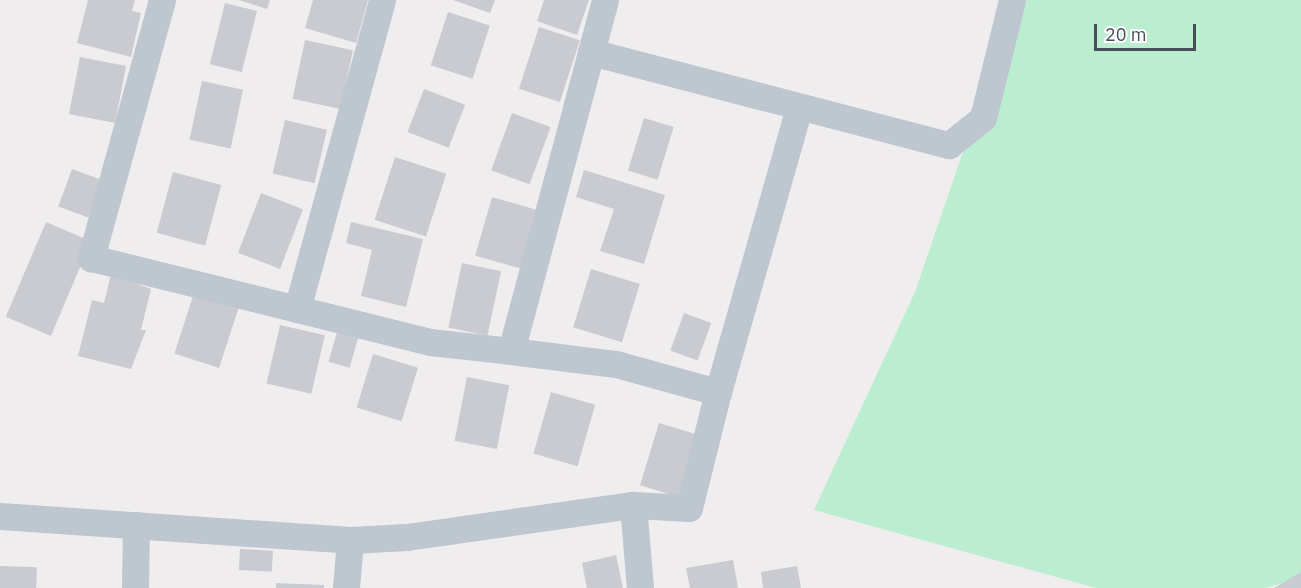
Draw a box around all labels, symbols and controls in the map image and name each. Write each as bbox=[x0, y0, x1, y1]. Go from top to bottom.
scale bar bbox=[1097, 12, 1199, 50]
text: 20 m bbox=[1105, 23, 1147, 46]

